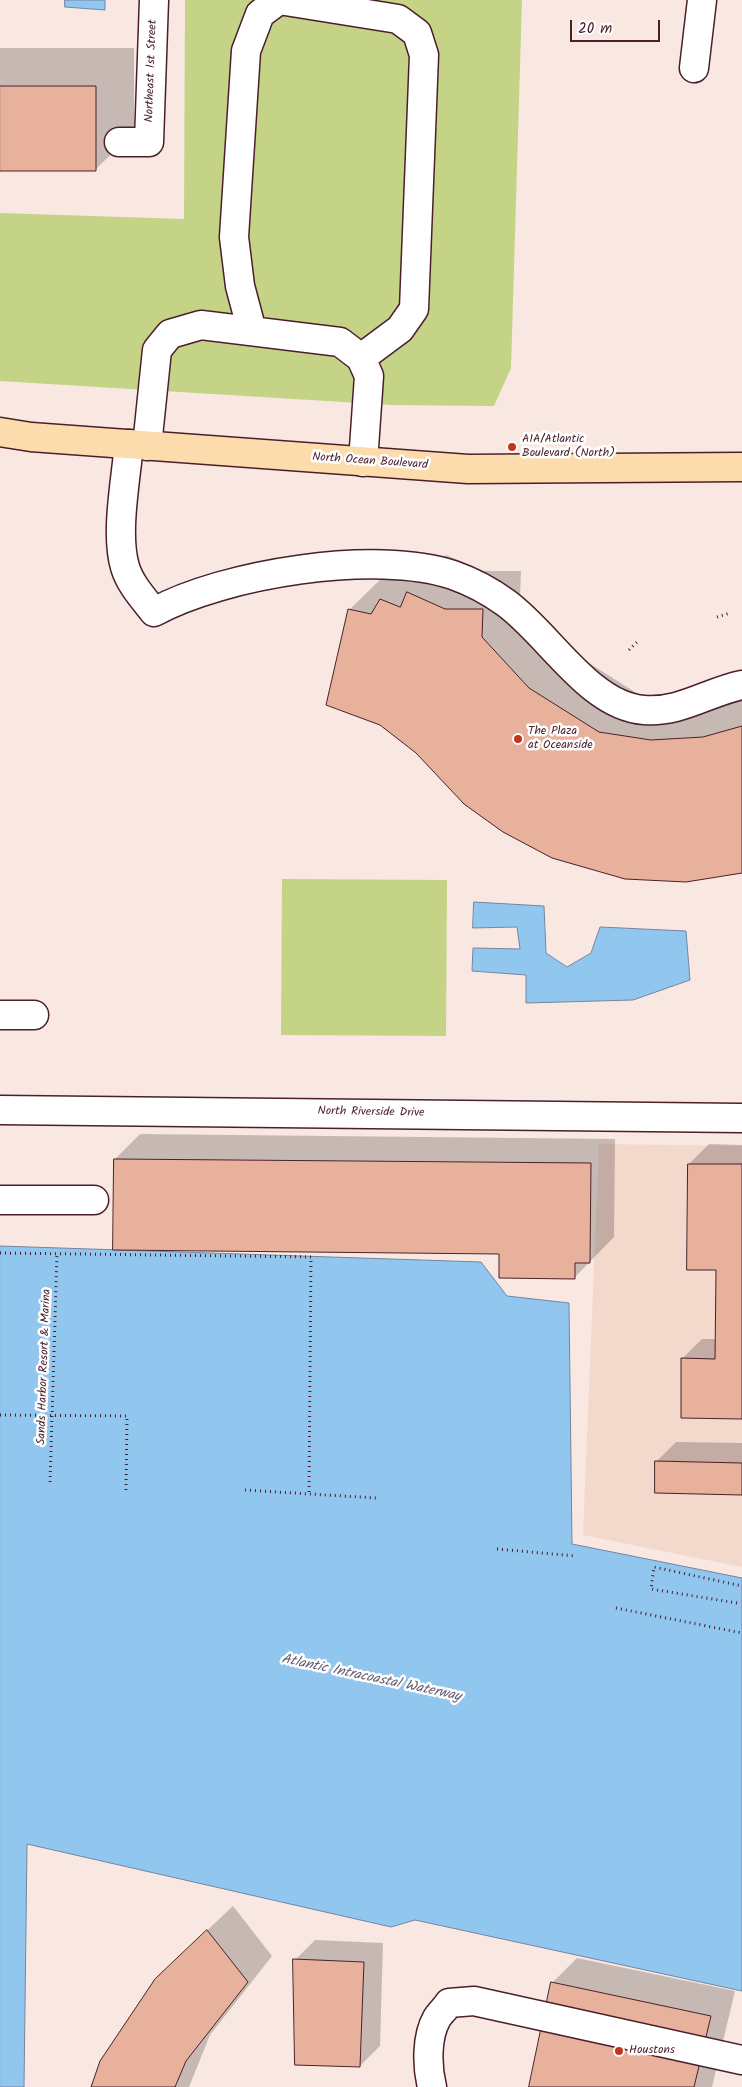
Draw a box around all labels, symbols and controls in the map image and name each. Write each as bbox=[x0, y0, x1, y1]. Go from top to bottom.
scale bar bbox=[572, 10, 662, 42]
text: 20 m bbox=[578, 17, 612, 41]
street label: Northeast 1st Street bbox=[143, 19, 161, 123]
place label: A1A/Atlantic Boulevard (North) bbox=[522, 433, 615, 461]
marker: A1A/Atlantic Boulevard (North) bbox=[506, 441, 518, 453]
street label: North Ocean Boulevard bbox=[312, 451, 428, 473]
place label: The Plaza at Oceanside bbox=[528, 725, 593, 753]
marker: The Plaza at Oceanside bbox=[512, 733, 524, 745]
street label: North Riverside Drive bbox=[317, 1105, 425, 1121]
street label: Sands Harbor Resort & Marina bbox=[35, 1289, 55, 1445]
water label: Atlantic Intracoastal Waterway bbox=[280, 1652, 462, 1706]
place label: Houstons bbox=[629, 2044, 675, 2058]
marker: Houstons bbox=[613, 2045, 625, 2057]

